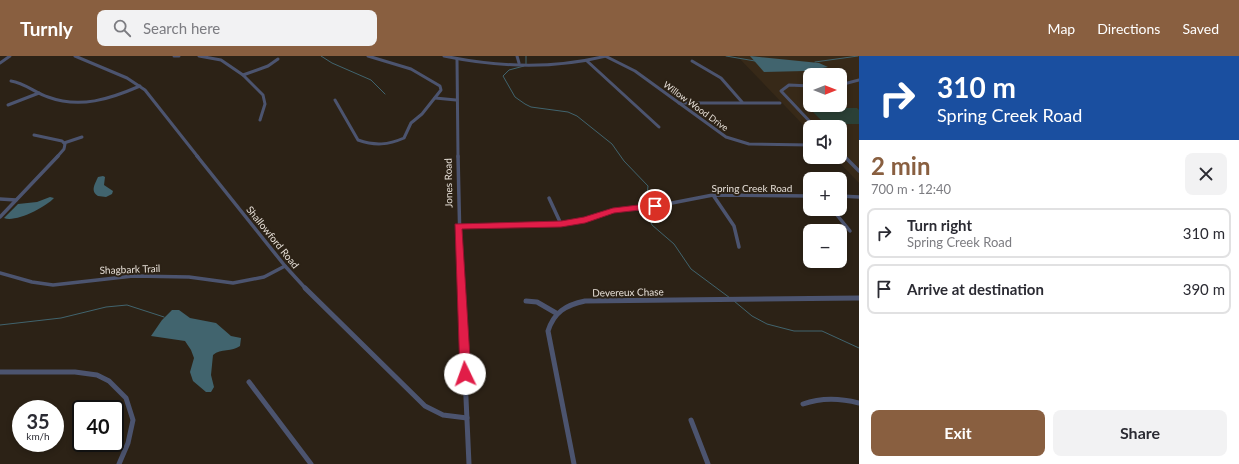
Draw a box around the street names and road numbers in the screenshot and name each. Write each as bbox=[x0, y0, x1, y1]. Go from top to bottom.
street label: Willow Wood Drive bbox=[661, 79, 731, 133]
street label: Jones Road bbox=[442, 158, 454, 208]
street label: Spring Creek Road bbox=[712, 182, 792, 194]
street label: Shallowford Road bbox=[244, 203, 302, 271]
street label: Shagbark Trail bbox=[99, 262, 161, 276]
street label: Devereux Chase bbox=[592, 285, 664, 299]

